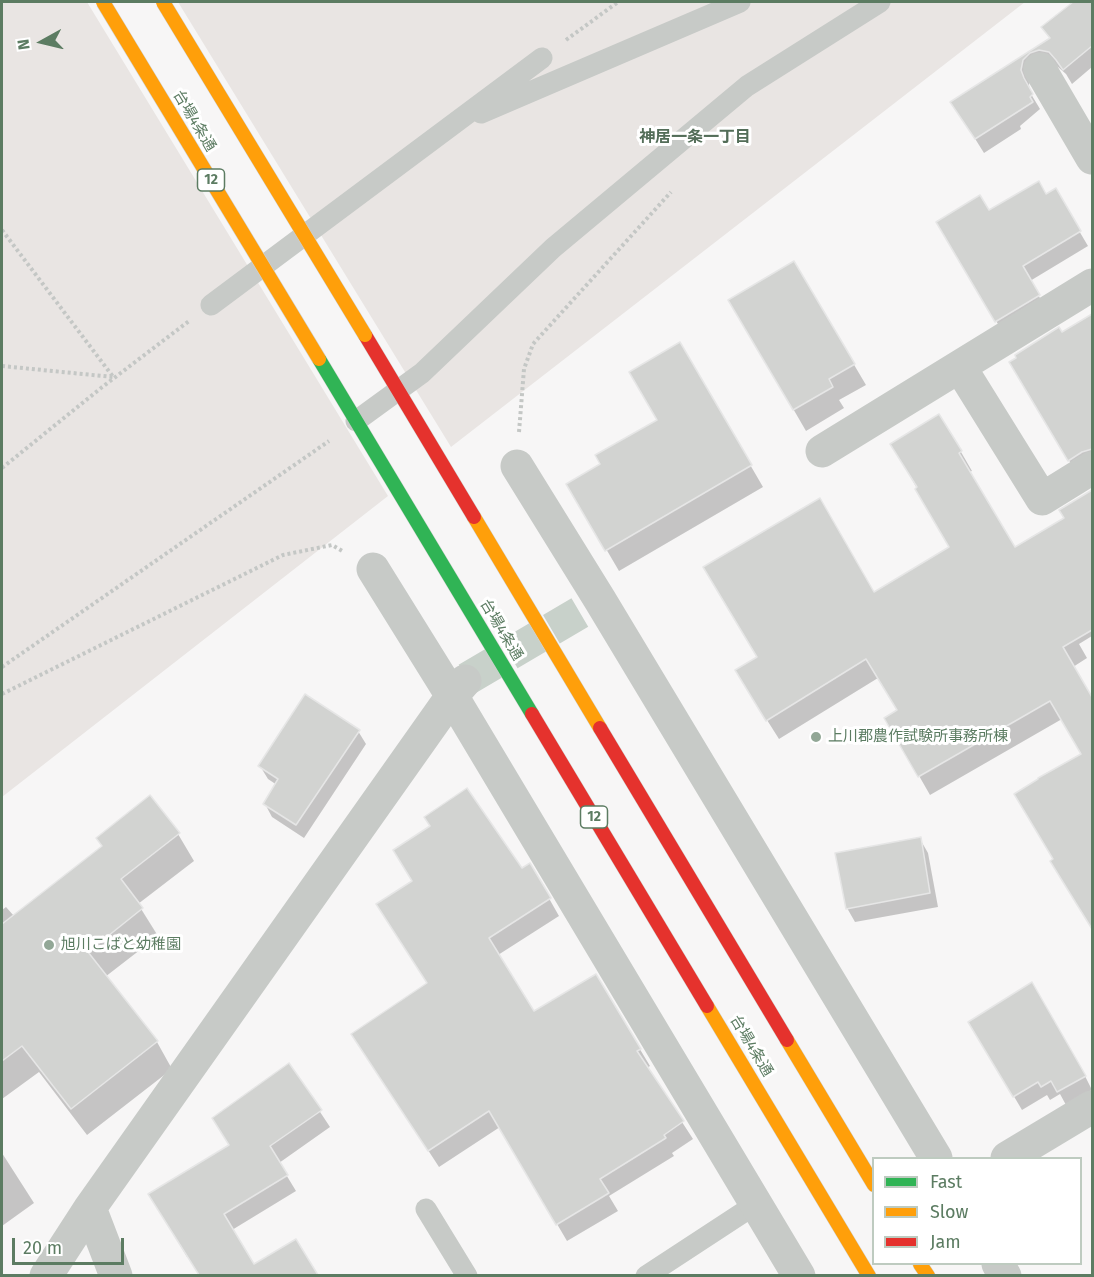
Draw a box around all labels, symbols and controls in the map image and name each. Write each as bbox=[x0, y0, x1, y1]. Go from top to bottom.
north arrow bbox=[12, 12, 72, 72]
text: N bbox=[14, 38, 34, 51]
street label: 台場4条通 bbox=[169, 87, 219, 155]
district label: 神居一条一丁目 bbox=[639, 128, 751, 148]
road number: 12 bbox=[198, 169, 224, 191]
street label: 台場4条通 bbox=[476, 596, 526, 664]
place label: 上川郡農作試験所事務所棟 bbox=[828, 728, 1008, 746]
marker: 上川郡農作試験所事務所棟 bbox=[809, 730, 823, 744]
road number: 12 bbox=[580, 806, 608, 828]
place label: 旭川こばと幼稚園 bbox=[61, 936, 181, 954]
marker: 旭川こばと幼稚園 bbox=[42, 938, 56, 952]
street label: 台場4条通 bbox=[726, 1012, 776, 1080]
legend bbox=[872, 1157, 1082, 1265]
text: Fast bbox=[930, 1171, 962, 1193]
text: Slow bbox=[930, 1201, 968, 1223]
scale bar bbox=[15, 1226, 128, 1264]
text: Jam bbox=[930, 1231, 961, 1253]
text: 20 m bbox=[23, 1237, 62, 1259]

